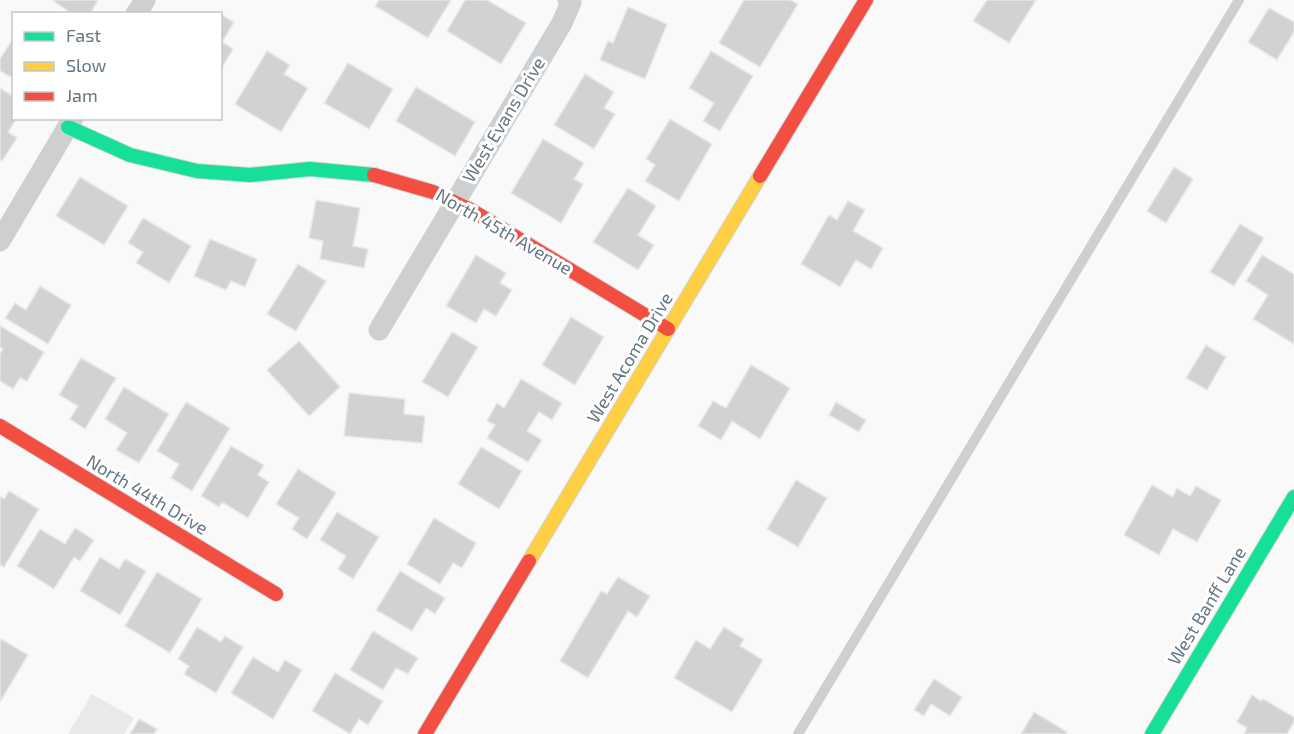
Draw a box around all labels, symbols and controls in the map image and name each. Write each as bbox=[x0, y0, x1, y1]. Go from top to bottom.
legend bbox=[12, 12, 222, 120]
text: Fast bbox=[66, 24, 101, 46]
street label: West Evans Drive bbox=[457, 53, 549, 186]
text: Slow bbox=[66, 54, 107, 76]
text: Jam bbox=[66, 84, 98, 106]
street label: North 45th Avenue bbox=[433, 183, 576, 279]
street label: West Acoma Drive bbox=[581, 288, 677, 427]
street label: North 44th Drive bbox=[83, 449, 212, 539]
street label: West Banff Lane bbox=[1162, 542, 1250, 669]

